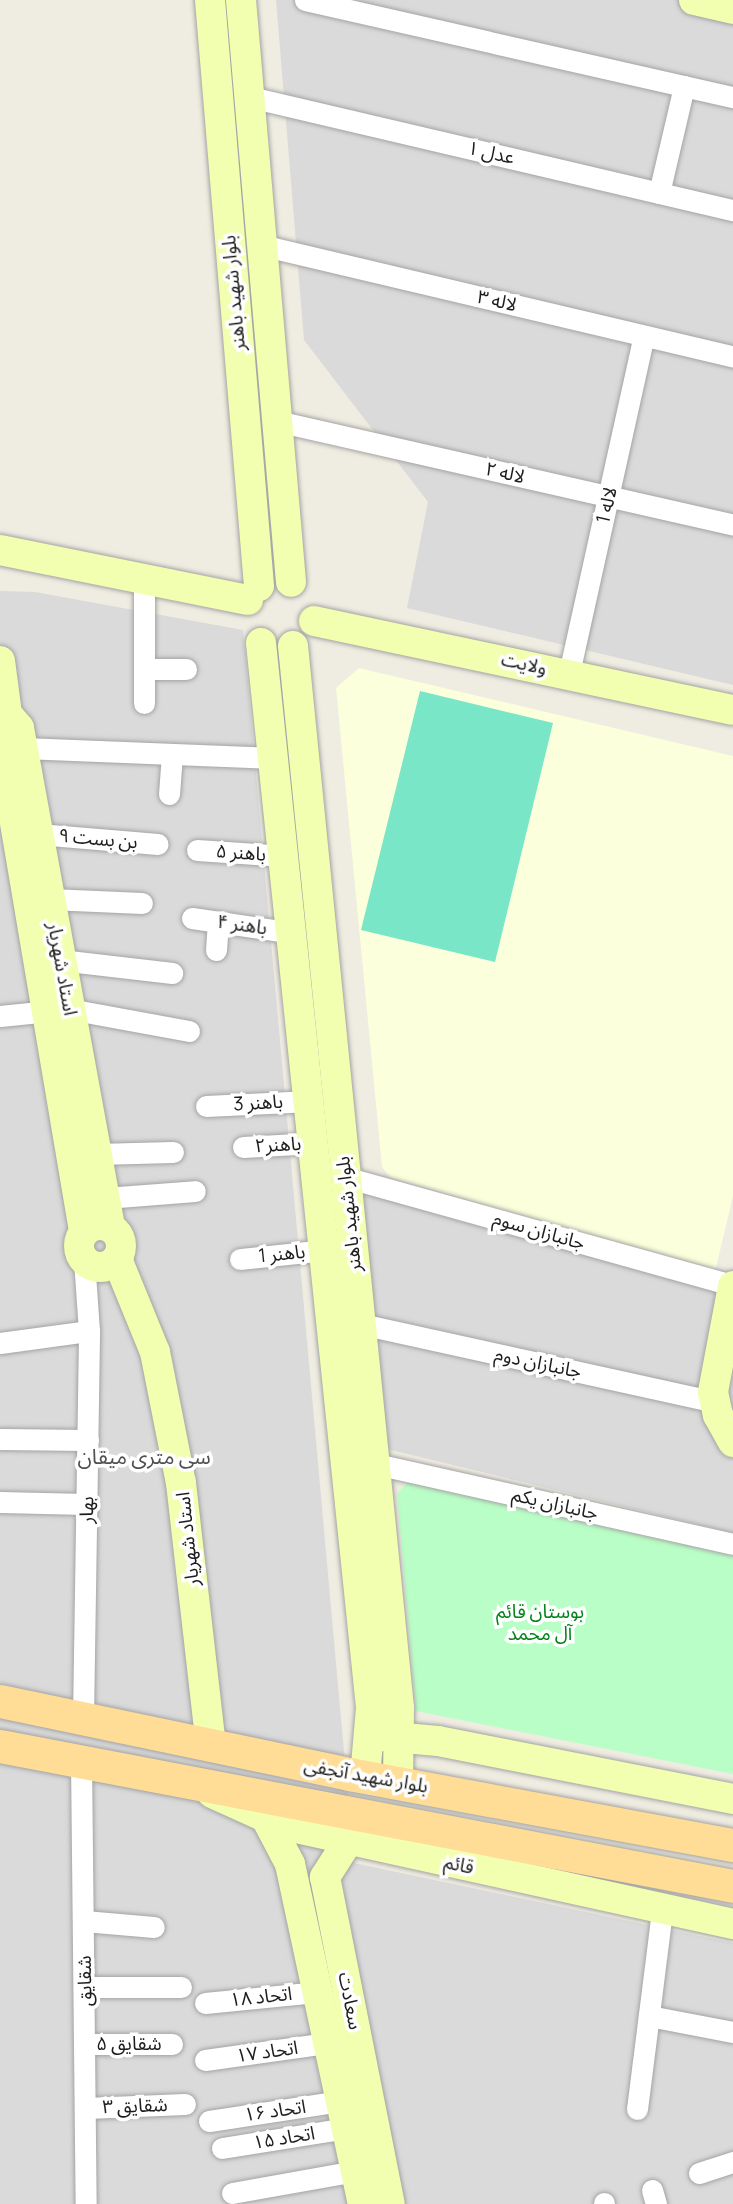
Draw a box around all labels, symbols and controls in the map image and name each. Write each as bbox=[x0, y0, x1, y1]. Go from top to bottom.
street label: عدل ۱ bbox=[465, 137, 517, 169]
street label: بلوار شهید باهنر bbox=[218, 234, 250, 352]
street label: لاله ۳ bbox=[475, 285, 519, 317]
street label: لاله ۲ bbox=[483, 457, 527, 489]
street label: لاله 1 bbox=[592, 485, 622, 525]
street label: ولایت bbox=[499, 648, 549, 680]
street label: بن بست ۹ bbox=[57, 824, 139, 854]
street label: باهنر ۵ bbox=[215, 840, 267, 866]
street label: باهنر ۴ bbox=[216, 910, 268, 940]
street label: استاد شهریار bbox=[43, 920, 81, 1018]
street label: باهنر 3 bbox=[232, 1090, 284, 1116]
street label: باهنر۲ bbox=[254, 1132, 302, 1158]
street label: بلوار شهید باهنر bbox=[332, 1155, 366, 1273]
street label: جانبازان سوم bbox=[490, 1207, 588, 1255]
street label: باهنر 1 bbox=[258, 1240, 306, 1268]
street label: جانبازان دوم bbox=[492, 1343, 584, 1383]
district label: سی متری میقان bbox=[77, 1443, 211, 1469]
street label: جانبازان یکم bbox=[510, 1483, 600, 1525]
street label: استاد شهریار bbox=[172, 1491, 204, 1587]
street label: بهار bbox=[75, 1496, 99, 1524]
park label: بوستان قائم آل محمد bbox=[496, 1601, 584, 1645]
street label: بلوار شهید آنجفی bbox=[302, 1754, 430, 1798]
street label: قائم bbox=[442, 1851, 476, 1879]
street label: شقایق bbox=[73, 1955, 97, 2007]
street label: سعادت bbox=[333, 1970, 367, 2032]
street label: اتحاد ۱۸ bbox=[229, 1982, 293, 2012]
street label: شقایق ۵ bbox=[96, 2033, 162, 2055]
street label: اتحاد ۱۷ bbox=[235, 2036, 299, 2068]
street label: شقایق ۳ bbox=[102, 2093, 168, 2119]
street label: اتحاد ۱۶ bbox=[243, 2095, 307, 2127]
street label: اتحاد ۱۵ bbox=[251, 2122, 317, 2154]

